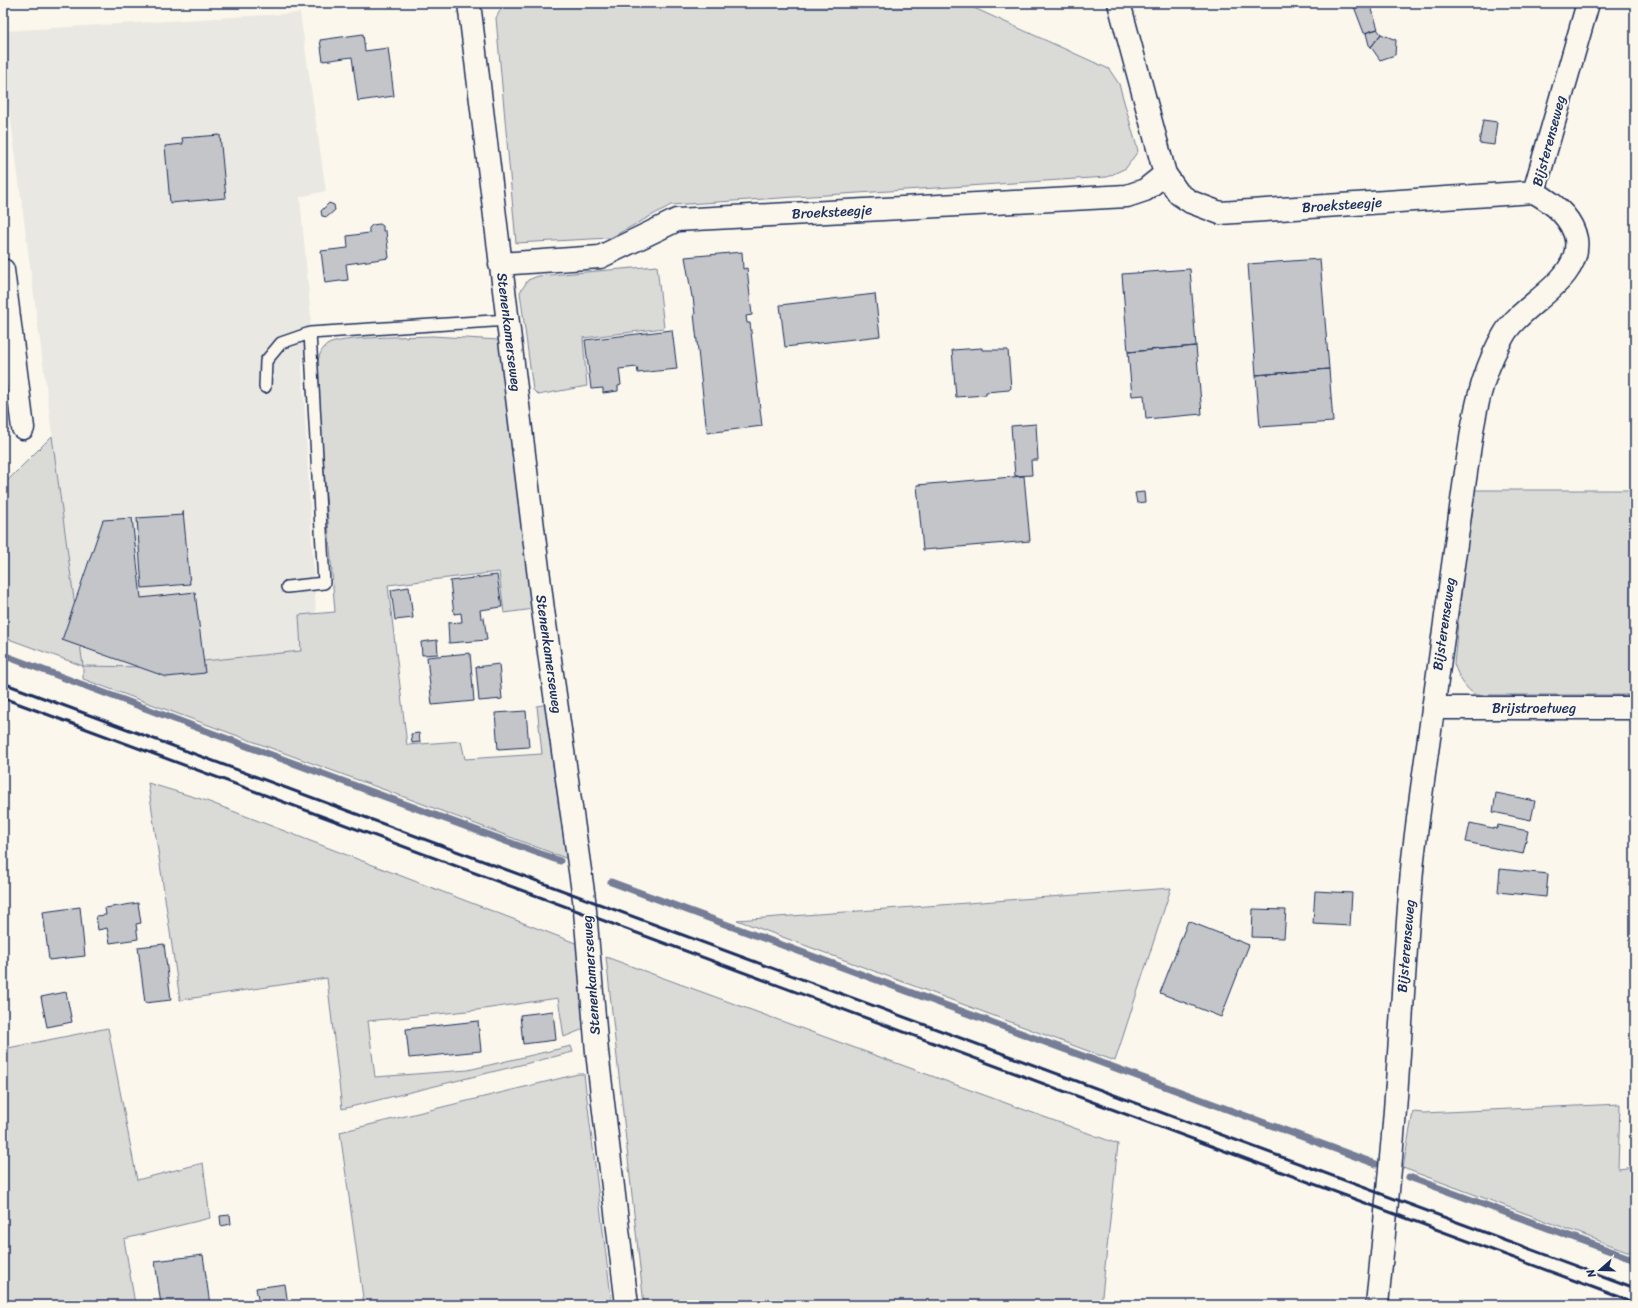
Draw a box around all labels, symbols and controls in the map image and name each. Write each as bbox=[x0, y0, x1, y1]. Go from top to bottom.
street label: Bijsterenseweg bbox=[1525, 93, 1573, 189]
street label: Broeksteegje bbox=[1301, 190, 1383, 220]
street label: Broeksteegje bbox=[791, 197, 873, 227]
street label: Stenenkamerseweg bbox=[489, 271, 529, 393]
street label: Bijsterenseweg bbox=[1425, 576, 1463, 672]
street label: Stenenkamerseweg bbox=[528, 593, 570, 715]
street label: Brijstroetweg bbox=[1492, 696, 1576, 721]
street label: Bijsterenseweg bbox=[1389, 898, 1423, 994]
street label: Stenenkamerseweg bbox=[574, 914, 608, 1036]
north arrow bbox=[1580, 1250, 1620, 1290]
text: N bbox=[1581, 1266, 1602, 1281]

